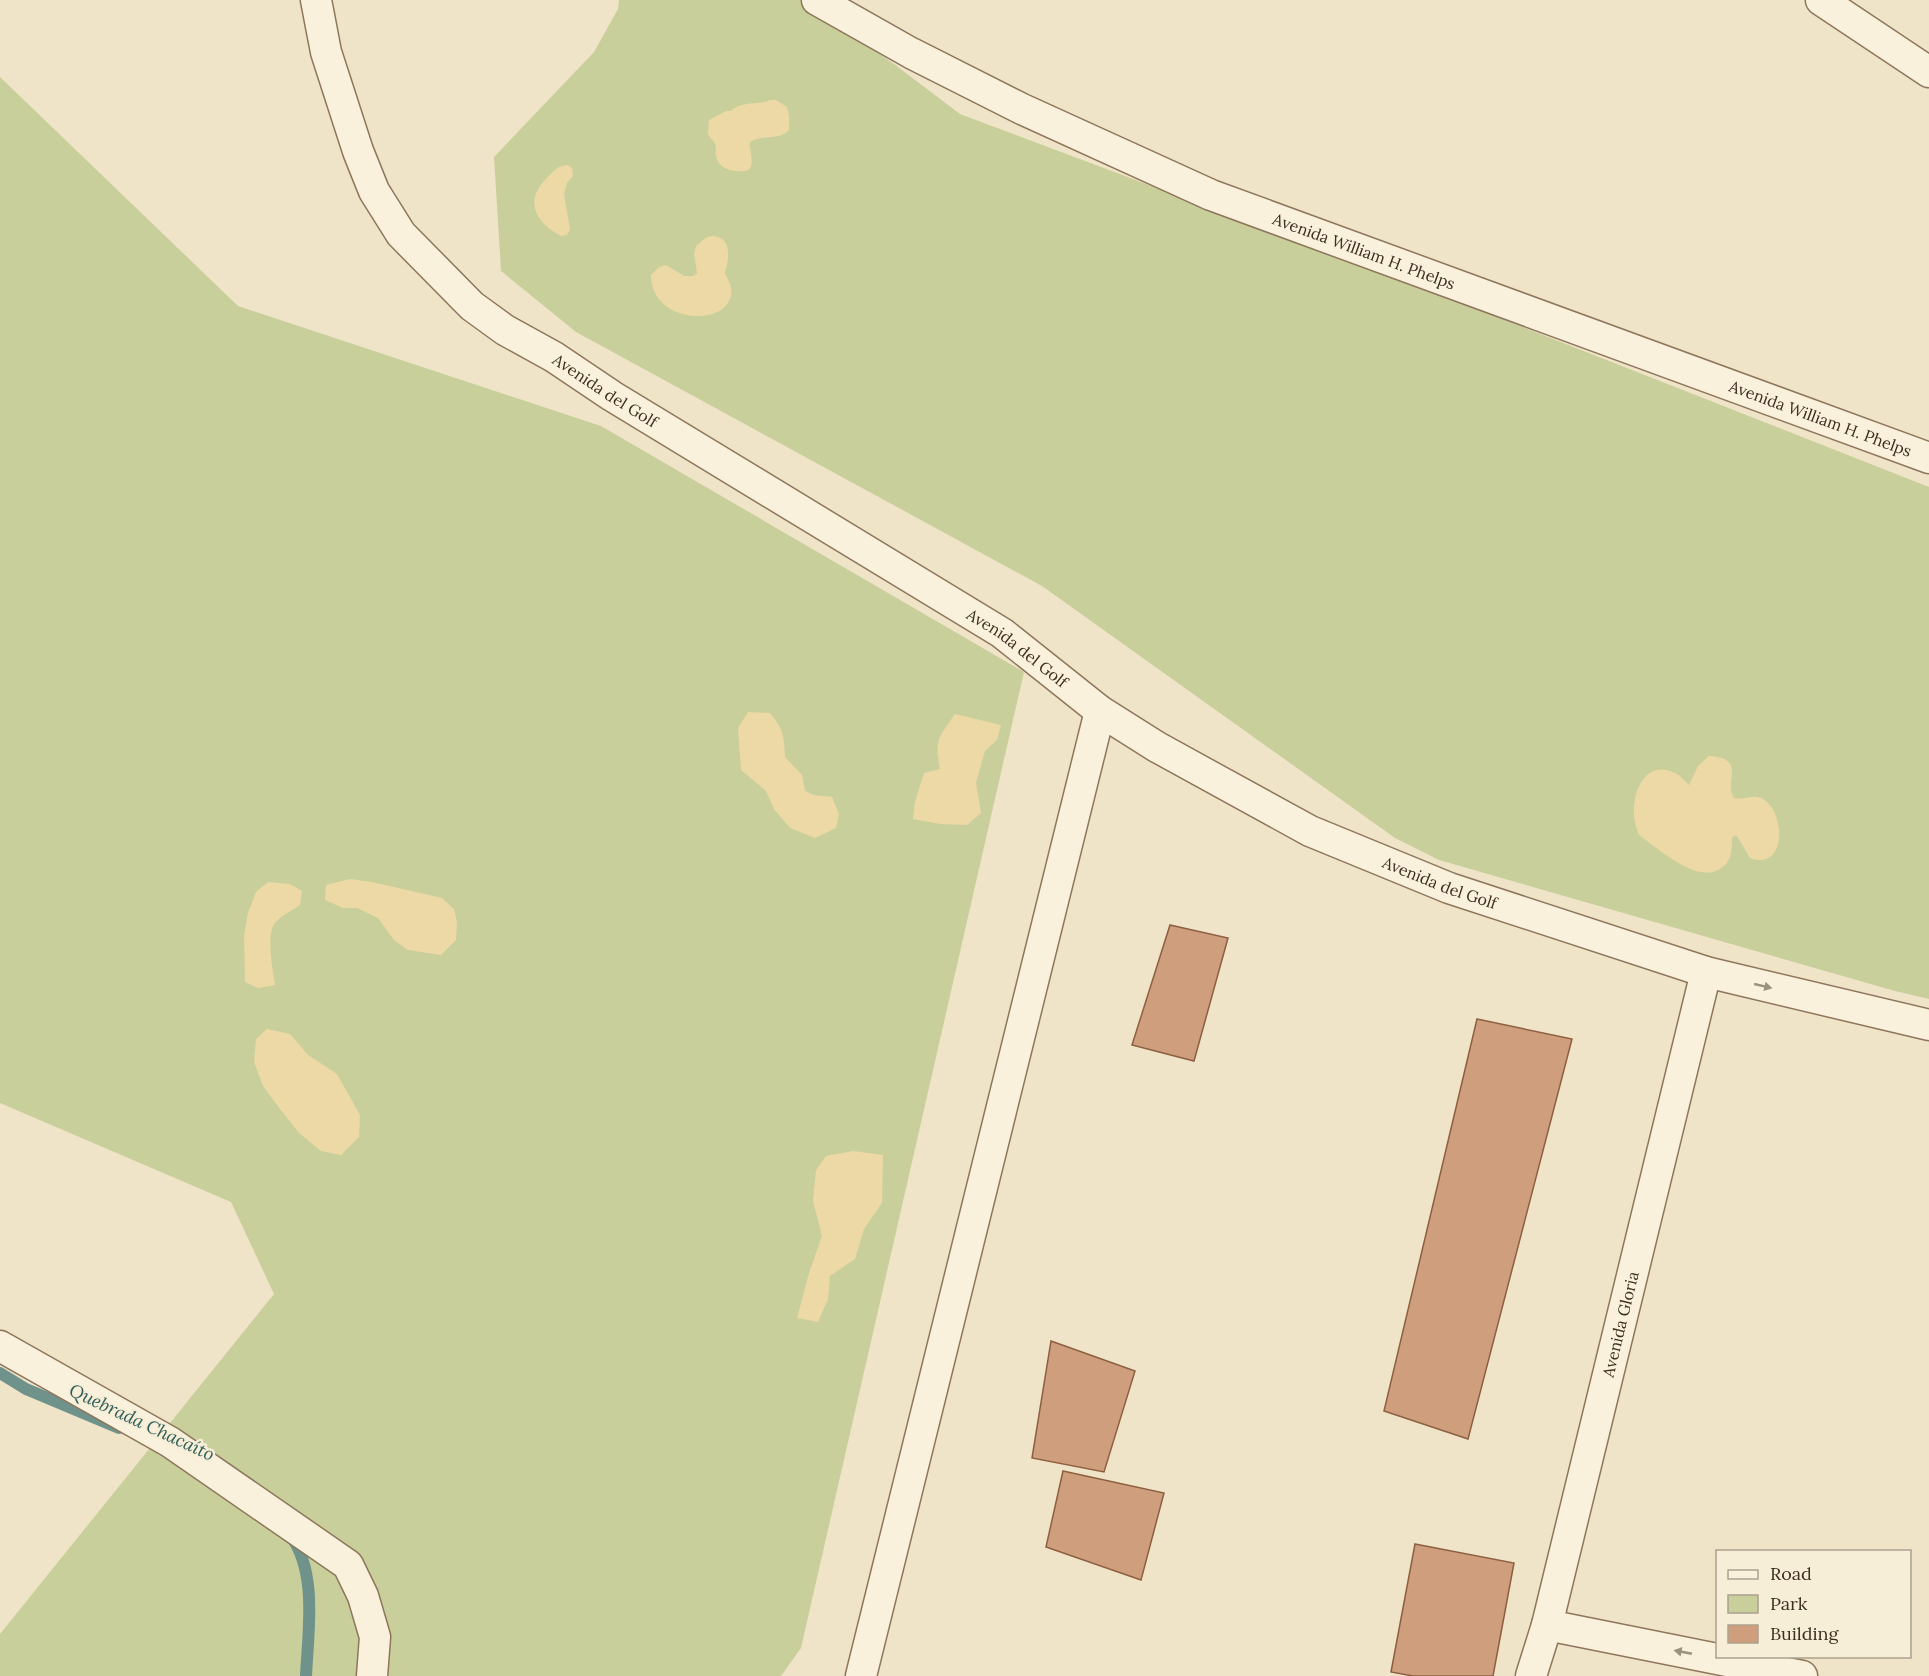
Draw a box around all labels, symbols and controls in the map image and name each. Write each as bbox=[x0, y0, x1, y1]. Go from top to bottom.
street label: Avenida William H. Phelps bbox=[1269, 208, 1458, 294]
street label: Avenida del Golf bbox=[548, 349, 663, 432]
street label: Avenida William H. Phelps bbox=[1726, 375, 1914, 461]
street label: Avenida del Golf bbox=[962, 603, 1073, 693]
street label: Avenida del Golf bbox=[1379, 851, 1501, 914]
one-way arrow bbox=[1753, 981, 1772, 991]
street label: Avenida Gloria bbox=[1597, 1269, 1643, 1380]
water label: Quebrada Chacaíto bbox=[66, 1378, 218, 1466]
legend bbox=[1716, 1550, 1911, 1658]
text: Road bbox=[1770, 1562, 1812, 1585]
text: Park bbox=[1770, 1592, 1808, 1615]
text: Building bbox=[1770, 1622, 1840, 1645]
one-way arrow bbox=[1673, 1647, 1692, 1656]

